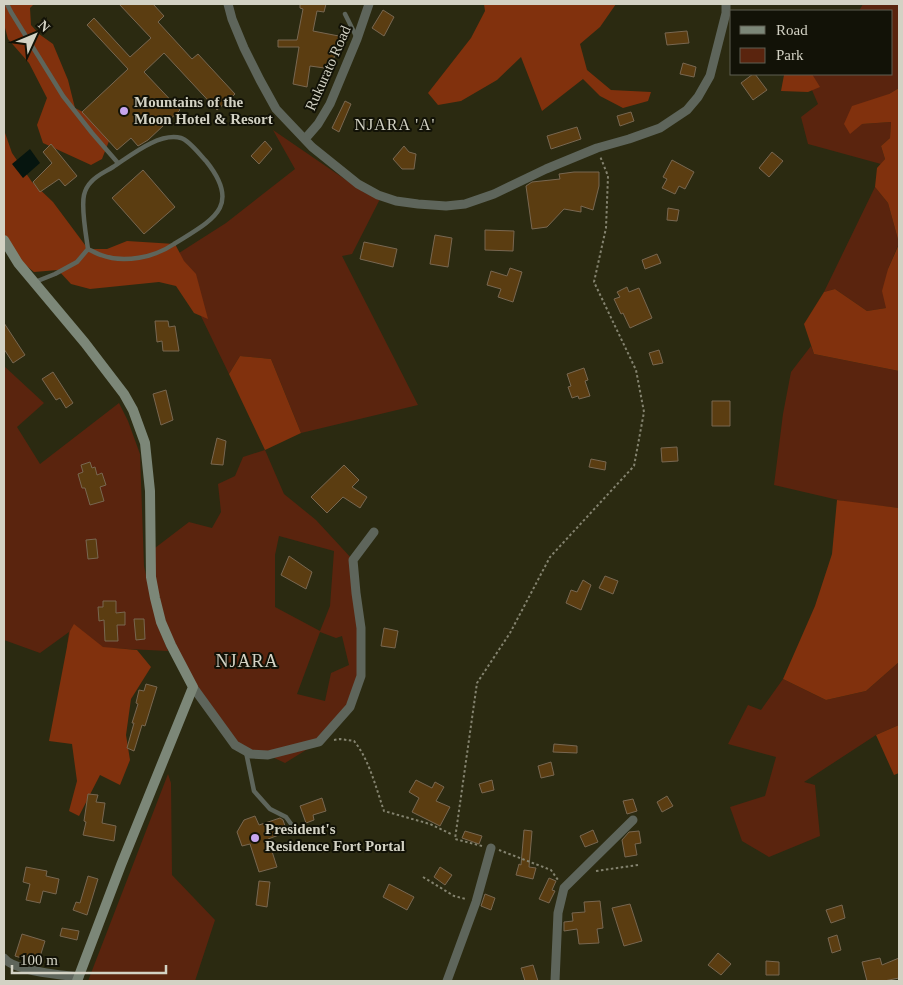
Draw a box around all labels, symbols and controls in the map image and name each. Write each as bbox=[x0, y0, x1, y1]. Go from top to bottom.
north arrow bbox=[10, 10, 60, 60]
legend bbox=[730, 10, 893, 75]
text: N bbox=[35, 17, 53, 35]
text: Road bbox=[776, 22, 808, 38]
street label: Rukurato Road bbox=[302, 23, 354, 113]
text: Park bbox=[776, 47, 804, 63]
place label: Mountains of the Moon Hotel & Resort bbox=[134, 94, 273, 127]
marker: Mountains of the Moon Hotel & Resort bbox=[118, 105, 130, 117]
district label: NJARA 'A' bbox=[355, 116, 436, 133]
district label: NJARA bbox=[215, 651, 279, 671]
place label: President's Residence Fort Portal bbox=[265, 821, 405, 854]
marker: President's Residence Fort Portal bbox=[249, 832, 261, 844]
scale bar bbox=[12, 942, 166, 974]
text: 100 m bbox=[20, 952, 58, 968]

